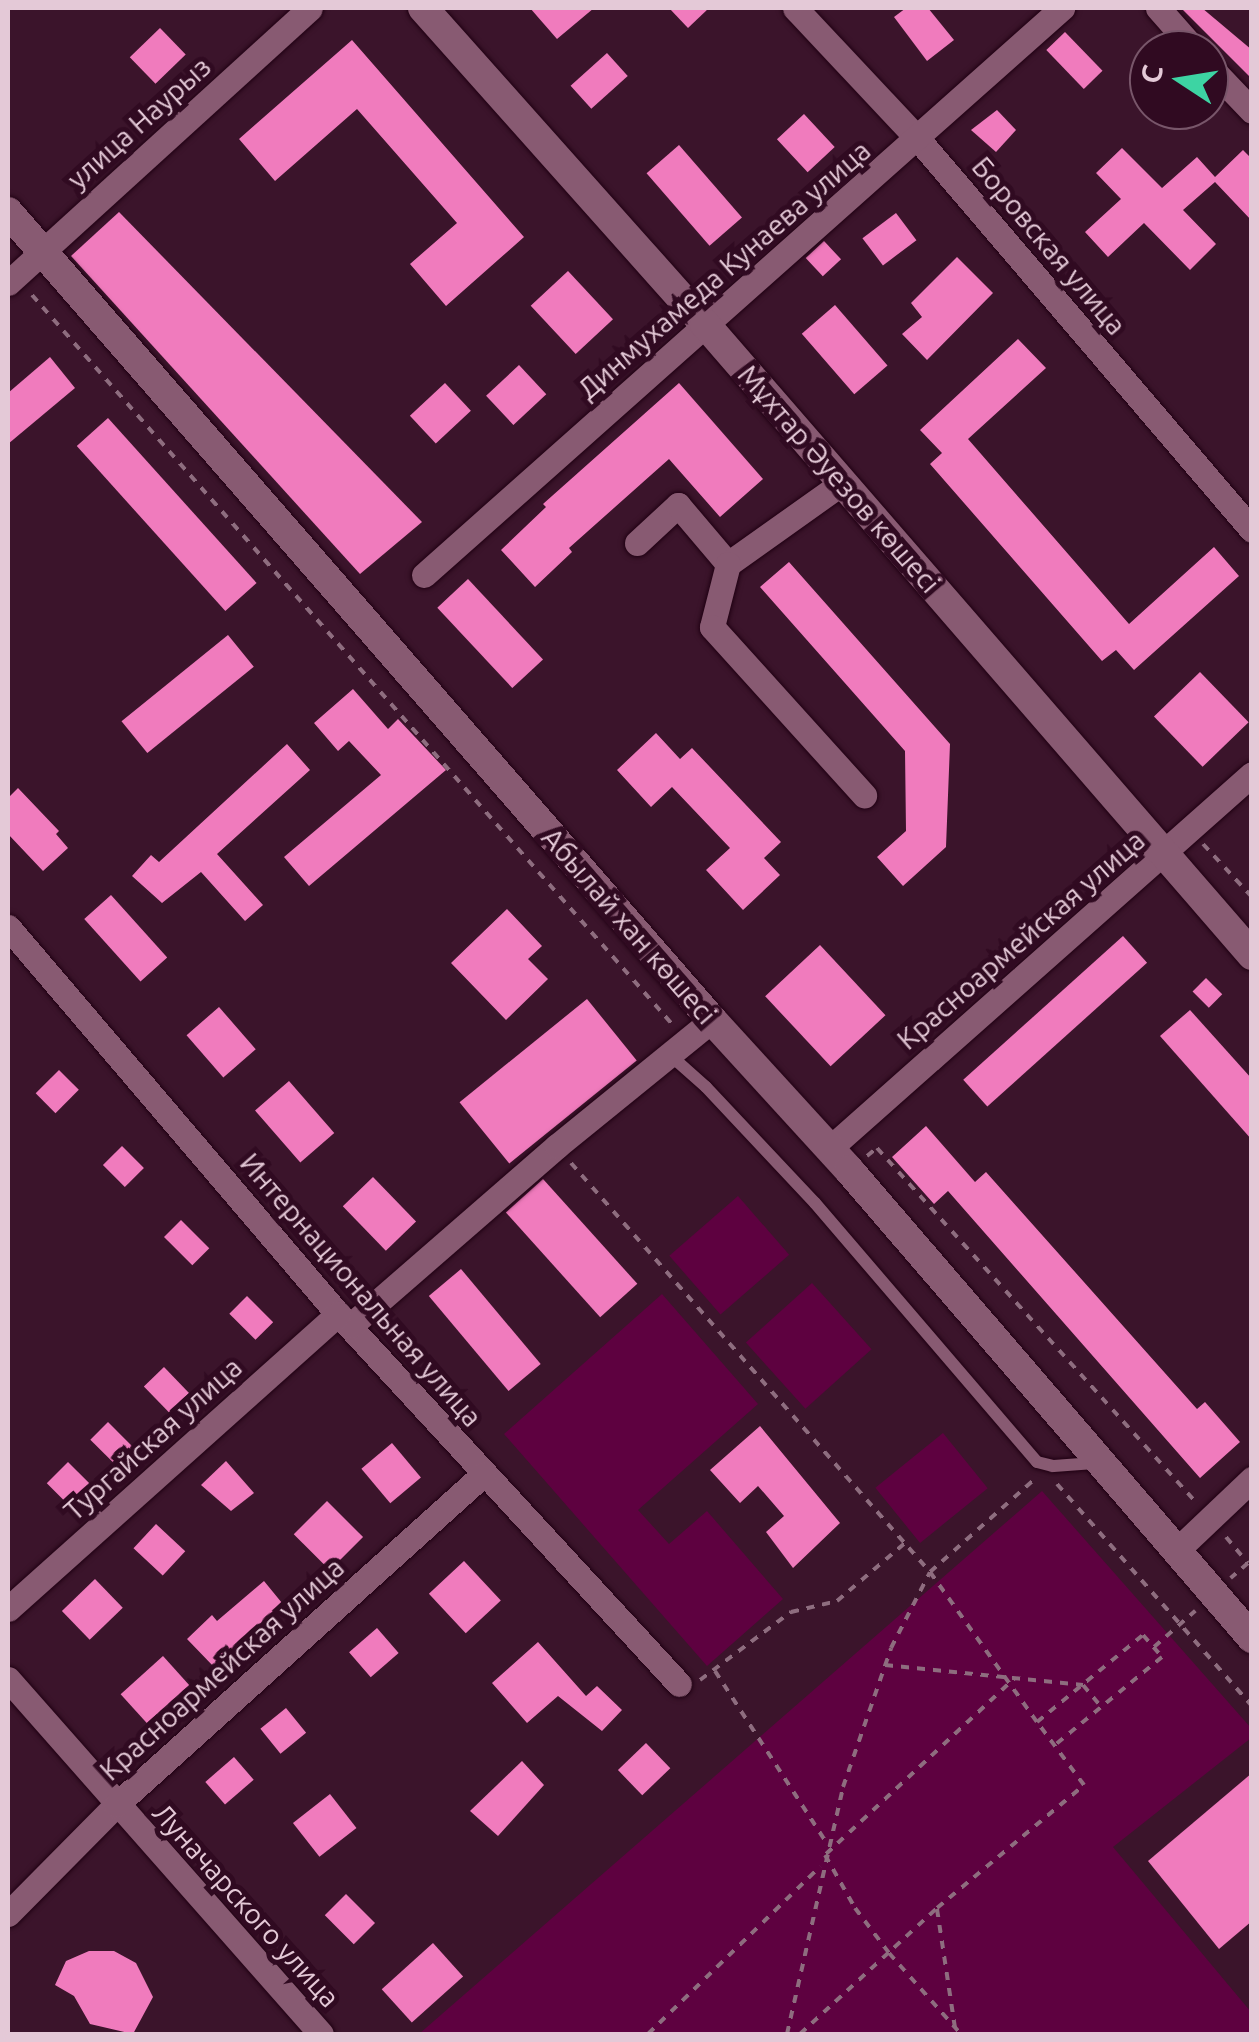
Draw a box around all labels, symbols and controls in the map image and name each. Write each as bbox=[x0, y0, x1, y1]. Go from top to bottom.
north arrow bbox=[1129, 30, 1229, 130]
street label: улица Наурыз bbox=[60, 50, 218, 196]
text: С bbox=[1134, 62, 1168, 86]
street label: Динмухамеда Кунаева улица bbox=[571, 134, 877, 406]
street label: Боровская улица bbox=[965, 150, 1133, 342]
street label: Мұхтар Әуезов көшесі bbox=[731, 358, 947, 600]
street label: Абылай хан көшесі bbox=[535, 821, 723, 1031]
street label: Красноармейская улица bbox=[890, 823, 1152, 1057]
street label: Интернациональная улица bbox=[233, 1147, 489, 1433]
street label: Тургайская улица bbox=[57, 1350, 249, 1528]
street label: Красноармейская улица bbox=[93, 1551, 351, 1787]
street label: Луначарского улица bbox=[146, 1796, 346, 2014]

